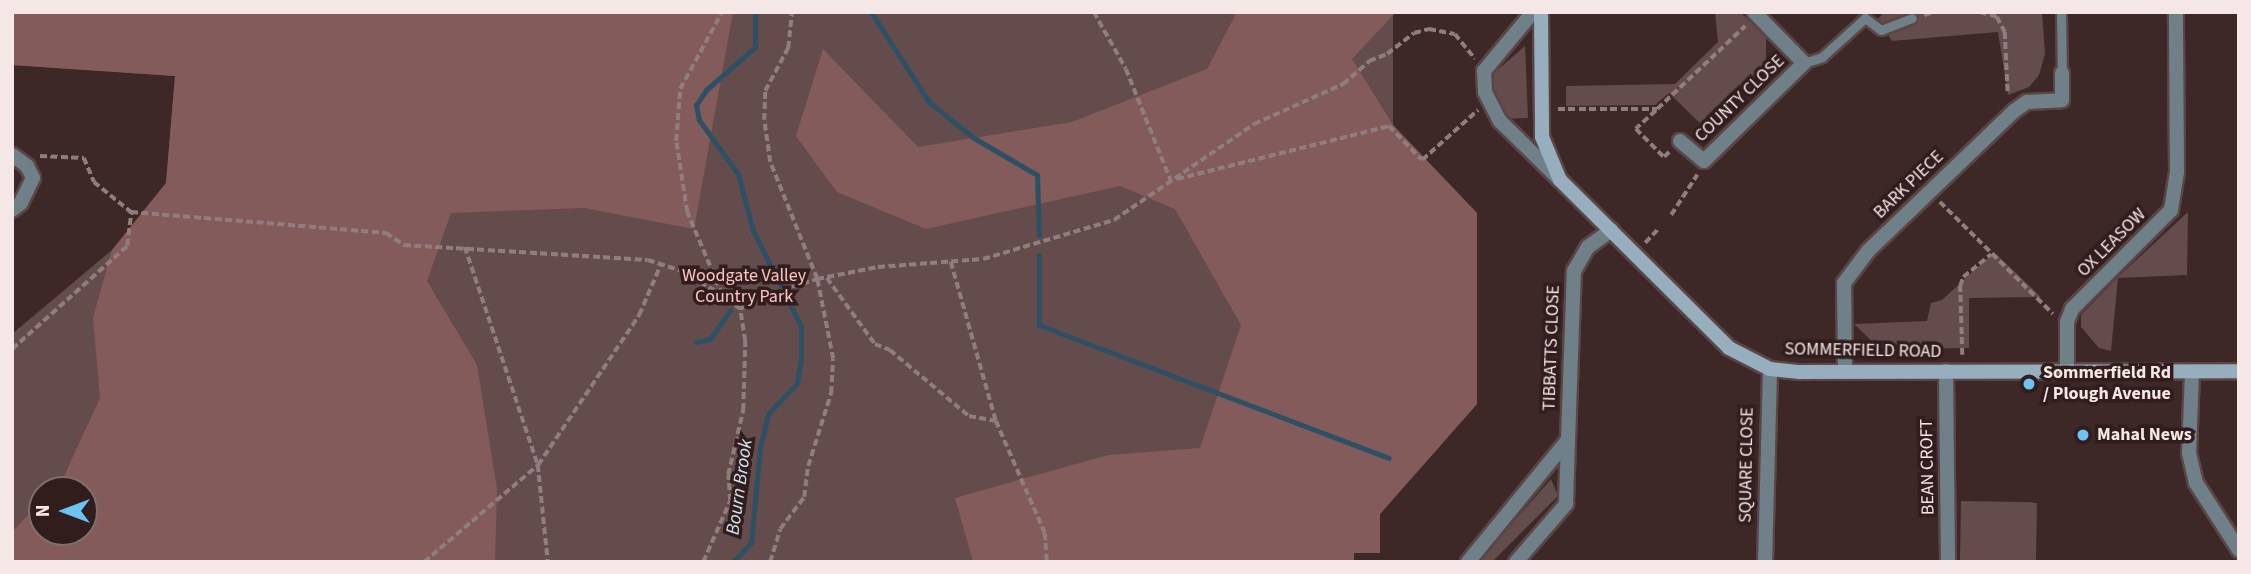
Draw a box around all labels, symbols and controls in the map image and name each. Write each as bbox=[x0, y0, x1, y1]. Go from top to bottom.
street label: COUNTY CLOSE bbox=[1691, 51, 1789, 147]
street label: BARK PIECE bbox=[1870, 146, 1948, 224]
street label: OX LEASOW bbox=[2073, 204, 2151, 282]
park label: Woodgate Valley Country Park bbox=[682, 266, 806, 308]
street label: TIBBATTS CLOSE bbox=[1539, 285, 1565, 411]
street label: SOMMERFIELD ROAD bbox=[1784, 339, 1942, 363]
place label: Sommerfield Rd / Plough Avenue bbox=[2043, 363, 2171, 406]
marker: Sommerfield Rd / Plough Avenue bbox=[2021, 376, 2037, 392]
street label: SQUARE CLOSE bbox=[1735, 407, 1759, 523]
street label: BEAN CROFT bbox=[1916, 419, 1940, 515]
place label: Mahal News bbox=[2097, 424, 2192, 446]
marker: Mahal News bbox=[2075, 427, 2091, 443]
water label: Bourn Brook bbox=[722, 438, 758, 536]
north arrow bbox=[28, 476, 98, 546]
text: N bbox=[30, 505, 57, 517]

